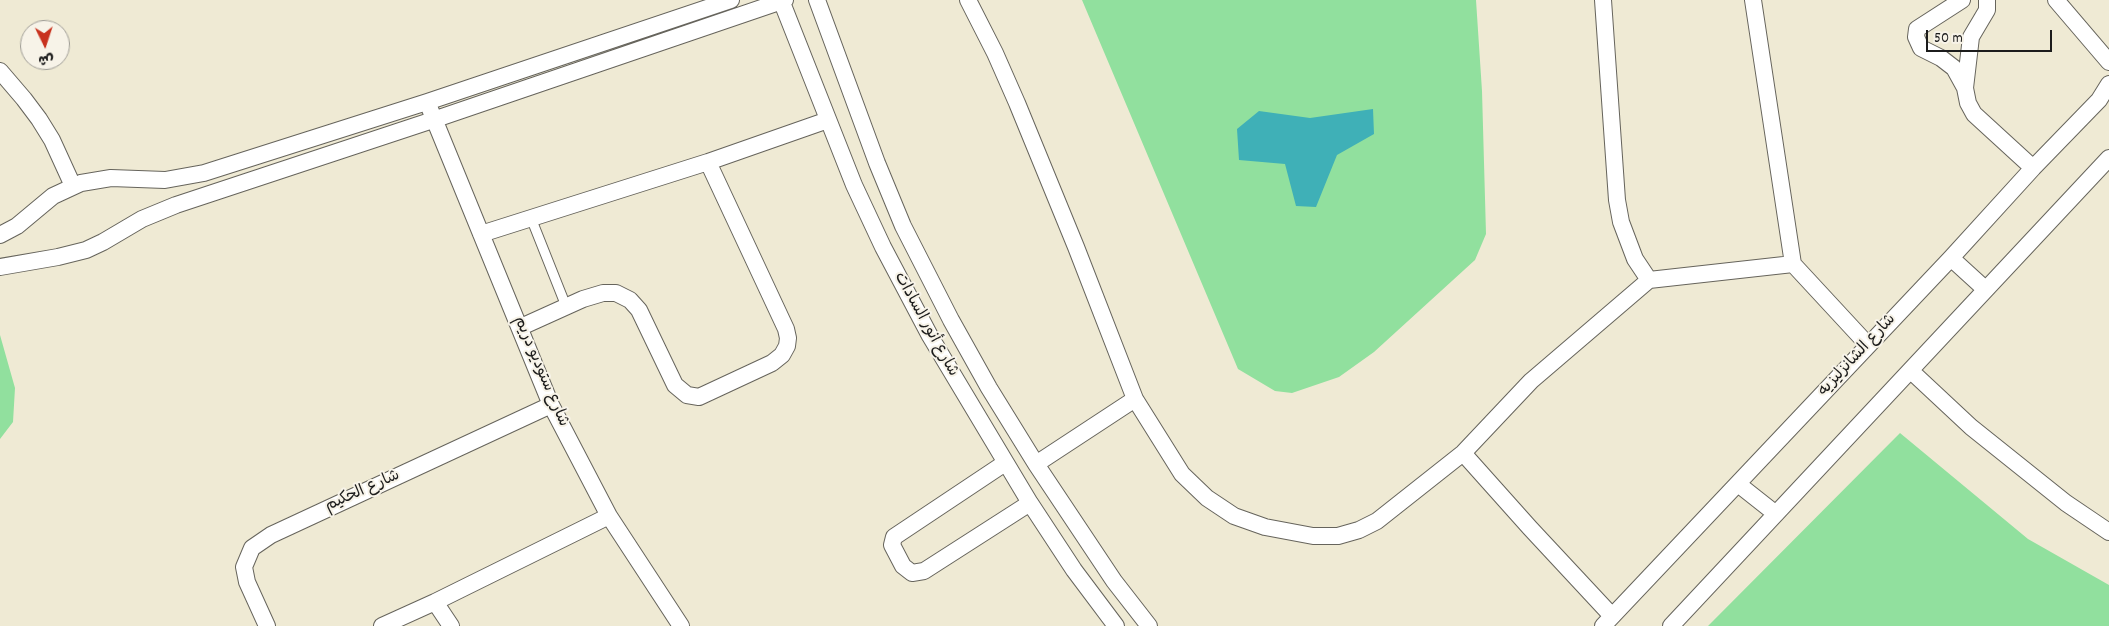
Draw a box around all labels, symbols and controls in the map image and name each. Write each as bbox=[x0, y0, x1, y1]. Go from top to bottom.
north arrow bbox=[20, 20, 70, 70]
scale bar bbox=[1929, 20, 2055, 52]
text: 50 m bbox=[1934, 28, 1963, 50]
text: ش bbox=[38, 48, 54, 69]
street label: شارع أنور السادات bbox=[889, 270, 961, 380]
street label: شارع الشانزليزيه bbox=[1815, 311, 1901, 401]
street label: شارع ستوديو دريم bbox=[508, 314, 572, 430]
street label: شارع الحكيم bbox=[323, 467, 403, 517]

